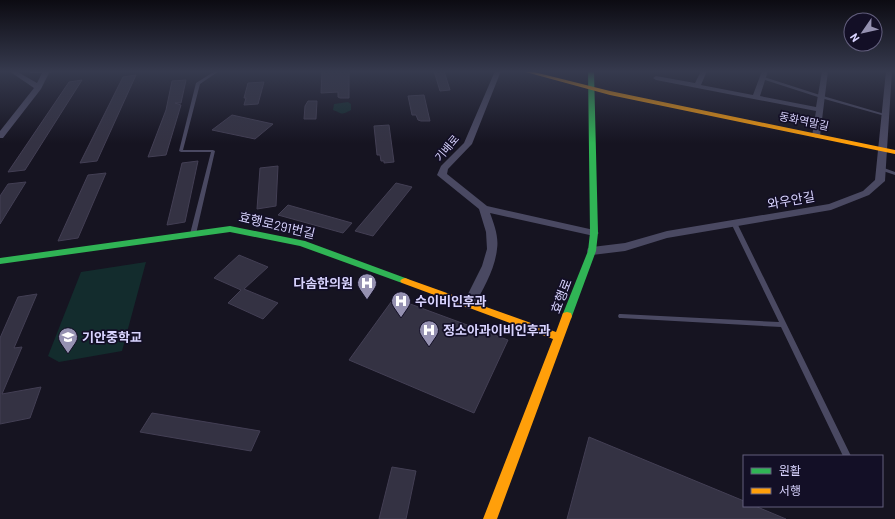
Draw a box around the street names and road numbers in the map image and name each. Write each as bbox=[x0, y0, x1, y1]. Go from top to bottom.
street label: 동화역말길 bbox=[778, 109, 830, 132]
street label: 기배로 bbox=[432, 132, 461, 163]
street label: 와우안길 bbox=[766, 188, 816, 212]
street label: 효행로291번길 bbox=[237, 208, 317, 242]
street label: 효행로 bbox=[547, 276, 575, 316]

